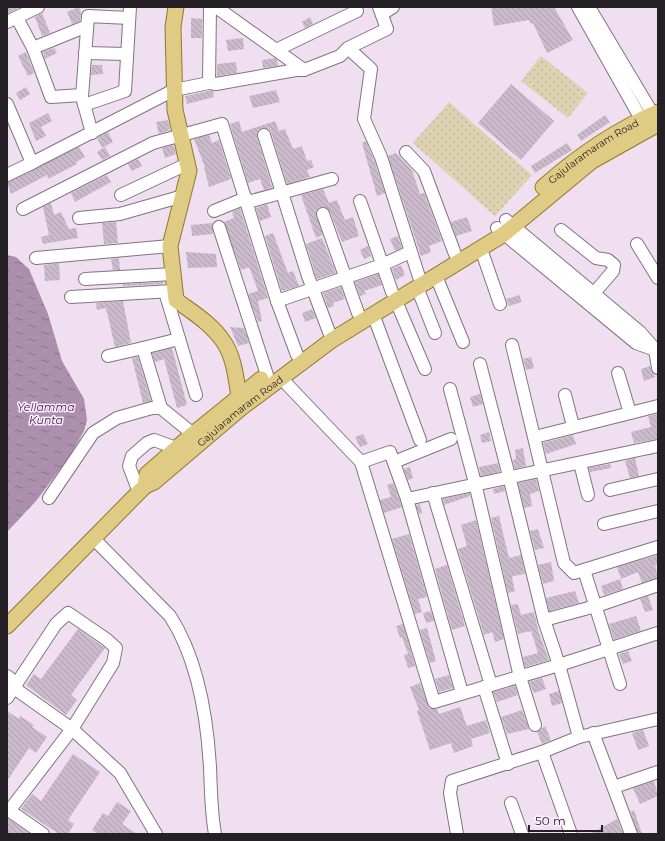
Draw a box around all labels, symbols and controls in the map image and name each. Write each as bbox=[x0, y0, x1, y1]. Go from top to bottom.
street label: Gajularamaram Road bbox=[545, 116, 641, 186]
street label: Gajularamaram Road bbox=[194, 372, 286, 449]
water label: Yellamma Kunta bbox=[17, 400, 75, 427]
scale bar bbox=[529, 807, 602, 833]
text: 50 m bbox=[535, 813, 566, 828]

